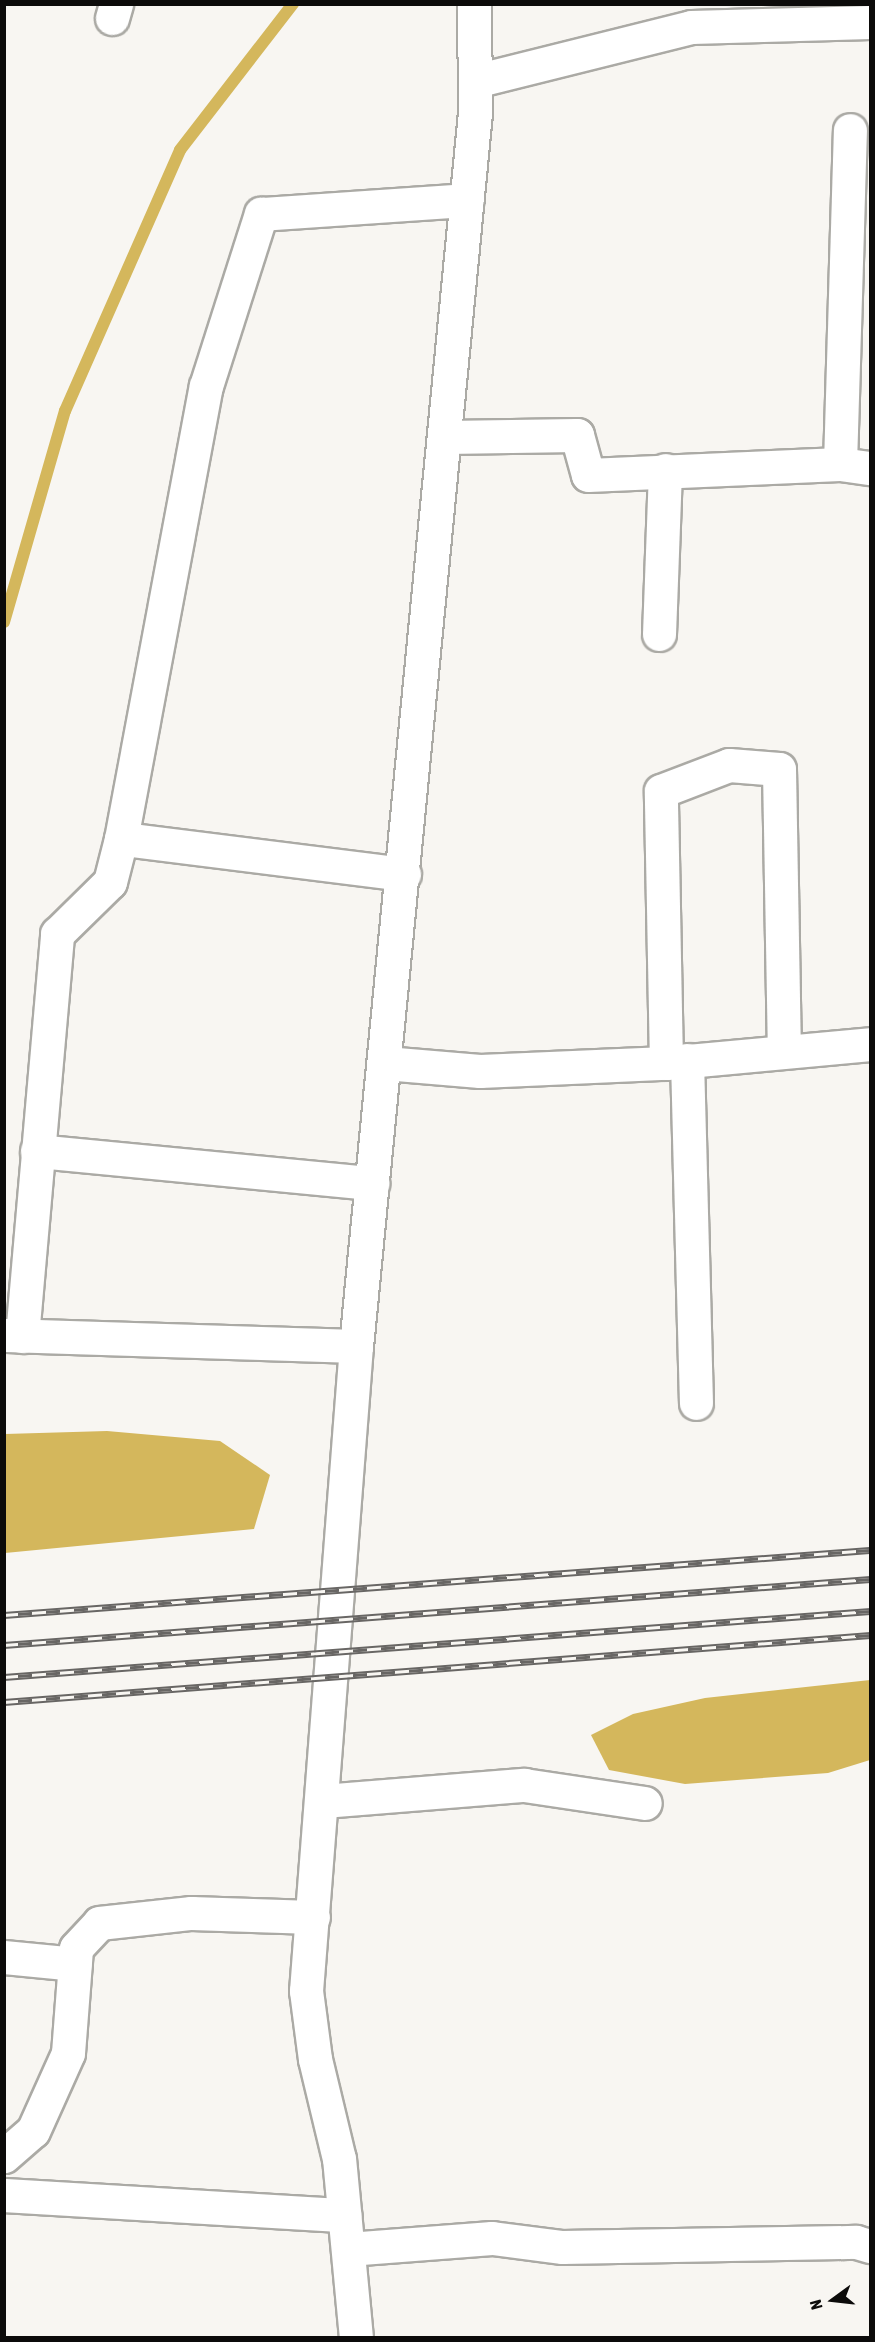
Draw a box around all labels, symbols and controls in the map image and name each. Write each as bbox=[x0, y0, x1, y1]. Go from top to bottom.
north arrow bbox=[803, 2270, 863, 2330]
text: N bbox=[806, 2298, 826, 2312]

